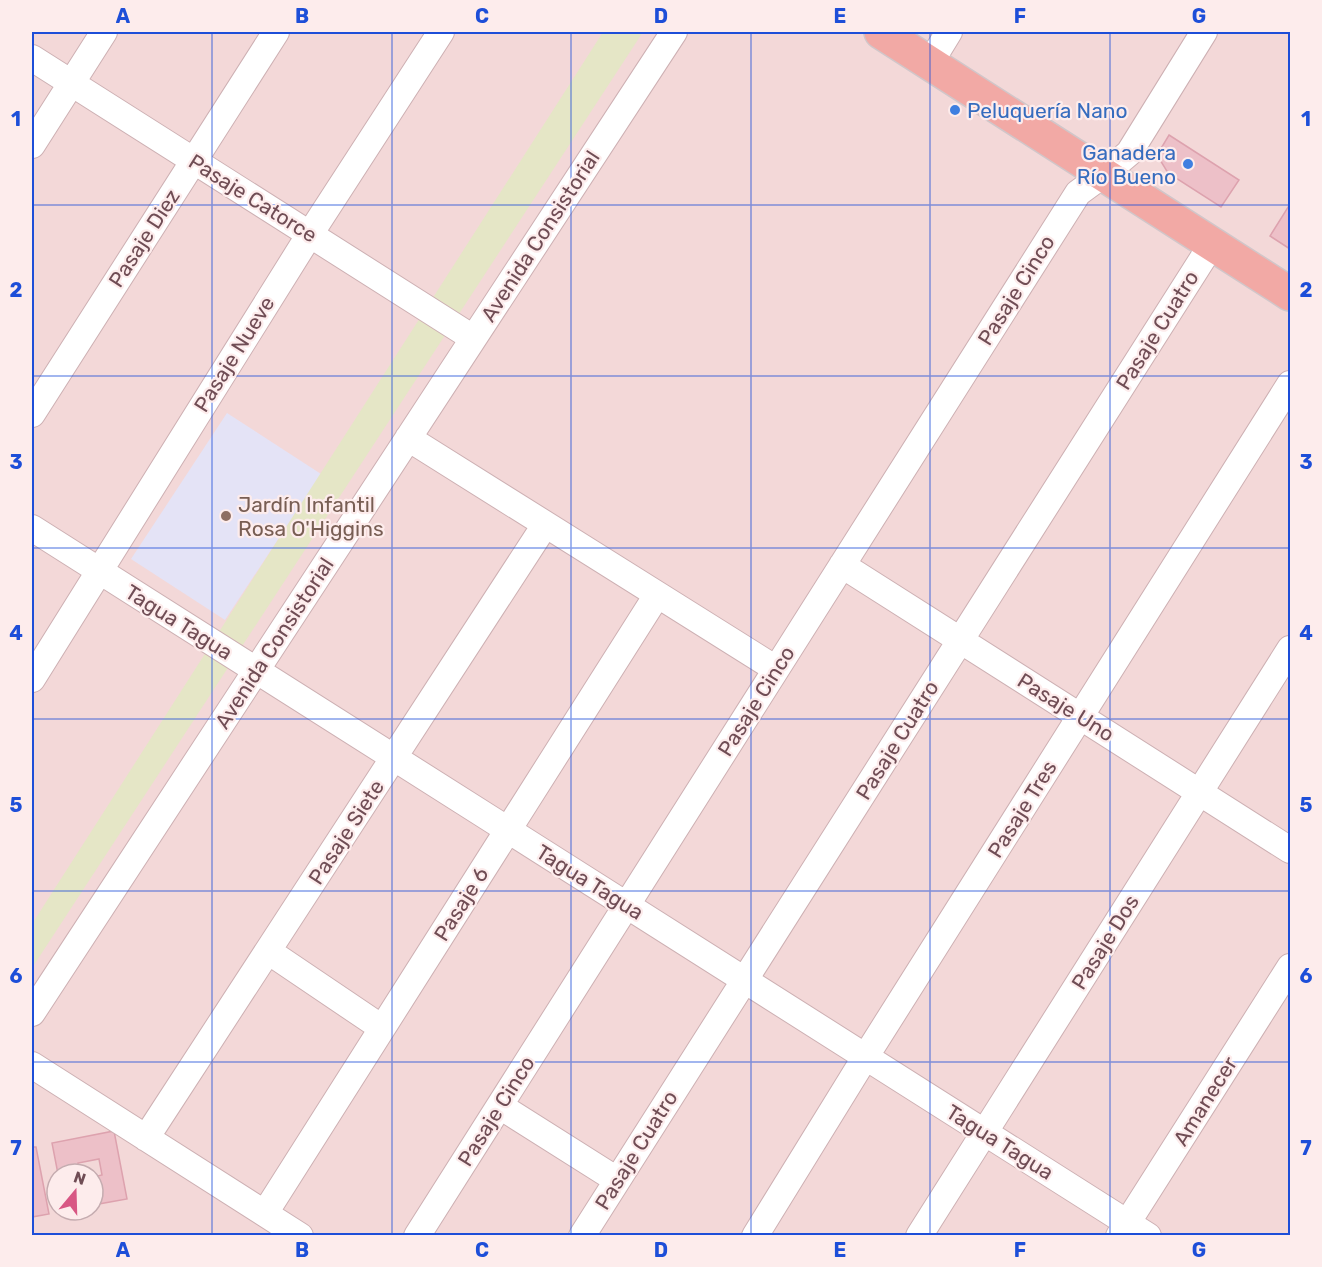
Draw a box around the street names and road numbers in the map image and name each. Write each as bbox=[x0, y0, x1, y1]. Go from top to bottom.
street label: Avenida Consistorial bbox=[475, 146, 605, 326]
street label: Pasaje Catorce bbox=[184, 149, 322, 247]
street label: Pasaje Diez bbox=[103, 184, 185, 292]
street label: Pasaje Cinco bbox=[972, 230, 1060, 350]
street label: Pasaje Cuatro bbox=[1110, 266, 1204, 394]
street label: Pasaje Nueve bbox=[189, 292, 279, 416]
street label: Avenida Consistorial bbox=[209, 553, 339, 733]
street label: Tagua Tagua bbox=[121, 579, 237, 665]
street label: Pasaje Cinco bbox=[712, 641, 800, 761]
street label: Pasaje Uno bbox=[1013, 667, 1119, 747]
street label: Pasaje Cuatro bbox=[850, 676, 944, 804]
street label: Pasaje Tres bbox=[982, 756, 1062, 862]
street label: Pasaje Siete bbox=[303, 775, 389, 889]
street label: Tagua Tagua bbox=[532, 839, 648, 925]
street label: Pasaje 6 bbox=[429, 862, 493, 946]
street label: Pasaje Dos bbox=[1066, 890, 1144, 994]
street label: Pasaje Cinco bbox=[452, 1051, 540, 1171]
street label: Amanecer bbox=[1168, 1052, 1242, 1150]
street label: Pasaje Cuatro bbox=[589, 1086, 683, 1214]
street label: Tagua Tagua bbox=[942, 1099, 1058, 1185]

